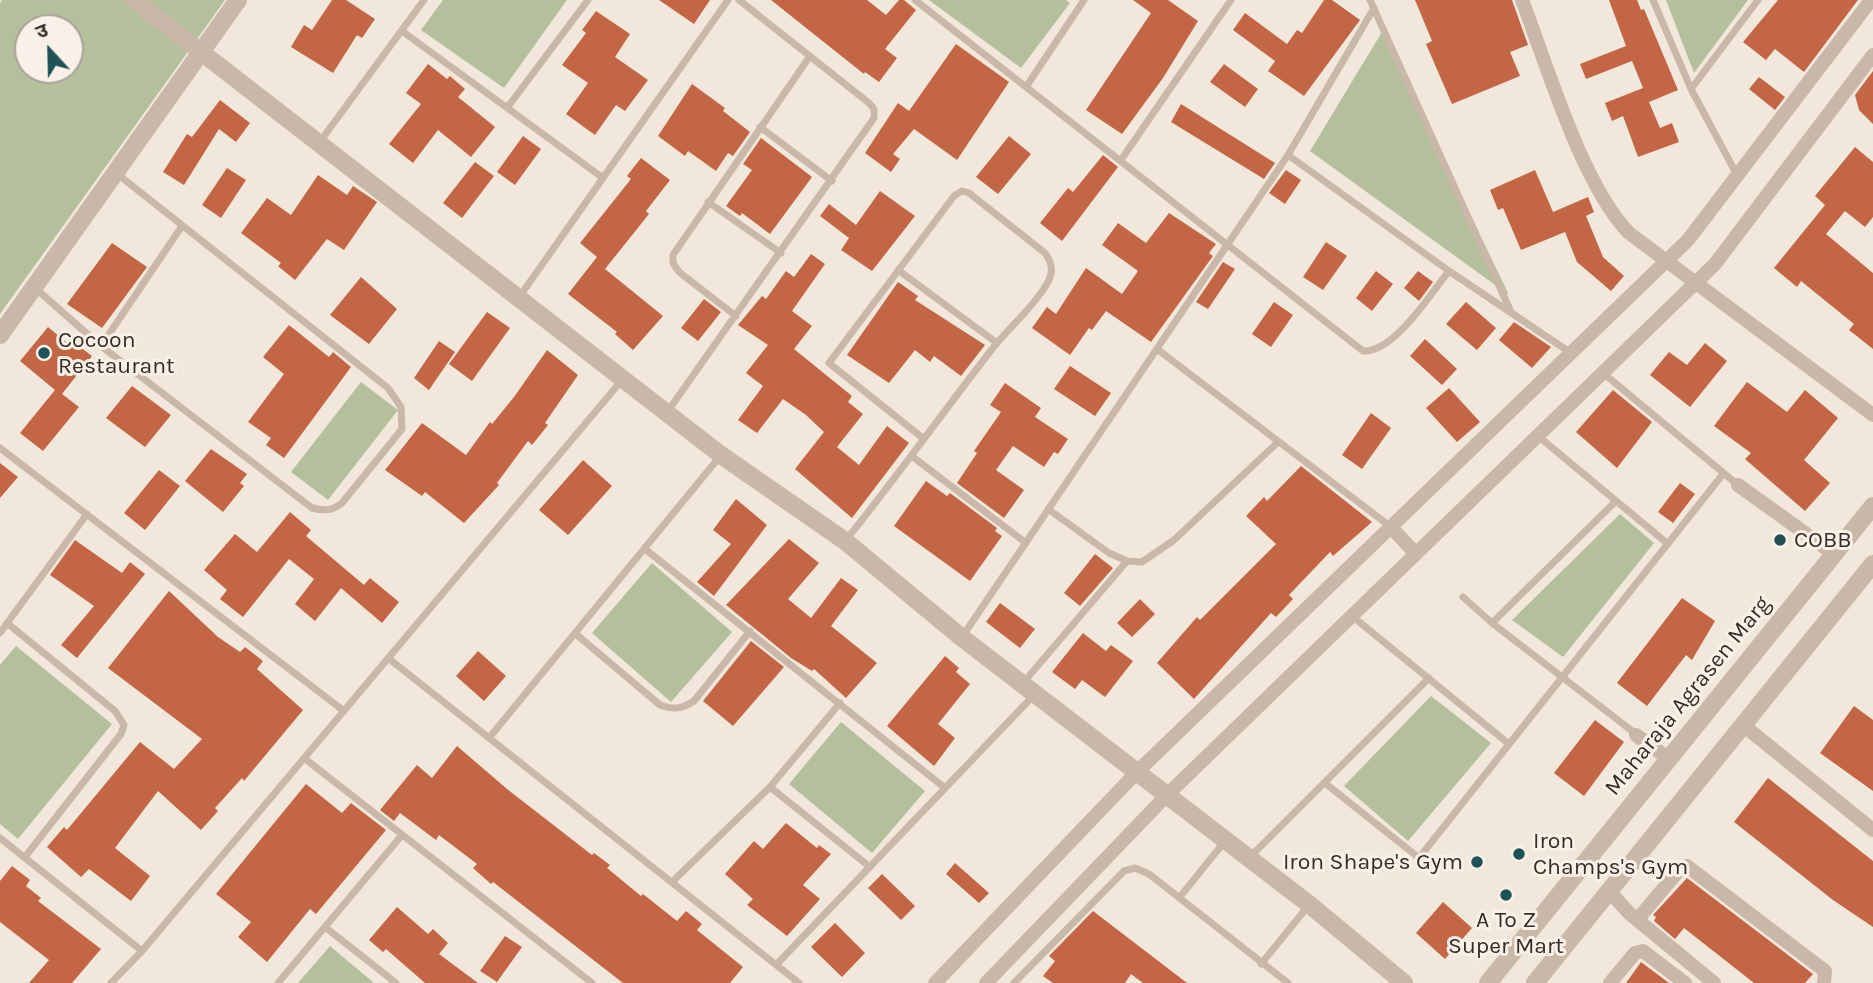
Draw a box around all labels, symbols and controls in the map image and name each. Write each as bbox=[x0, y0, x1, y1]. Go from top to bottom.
north arrow bbox=[14, 14, 84, 84]
text: उ bbox=[33, 19, 51, 44]
place label: Cocoon Restaurant bbox=[58, 326, 175, 380]
marker: Cocoon Restaurant bbox=[36, 345, 52, 361]
place label: COBB bbox=[1794, 526, 1852, 554]
marker: COBB bbox=[1772, 532, 1788, 548]
street label: Maharaja Agrasen Marg bbox=[1599, 591, 1777, 801]
place label: Iron Champs's Gym bbox=[1533, 827, 1688, 881]
marker: Iron Champs's Gym bbox=[1511, 846, 1527, 862]
place label: Iron Shape's Gym bbox=[1283, 848, 1463, 876]
marker: Iron Shape's Gym bbox=[1469, 854, 1485, 870]
marker: A To Z Super Mart bbox=[1498, 887, 1514, 903]
place label: A To Z Super Mart bbox=[1448, 906, 1564, 960]

